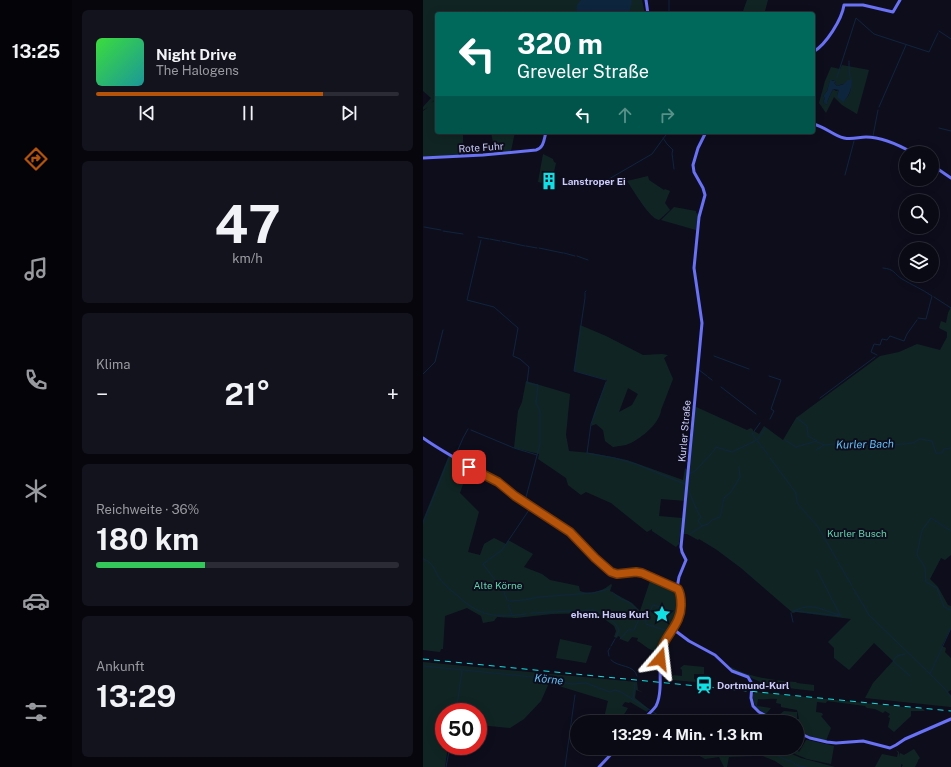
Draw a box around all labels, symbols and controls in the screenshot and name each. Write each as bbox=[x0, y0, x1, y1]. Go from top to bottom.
text: 320 m bbox=[517, 27, 603, 60]
icon: left bbox=[451, 28, 503, 80]
text: 13:25 bbox=[12, 41, 60, 62]
text: Night Drive bbox=[156, 46, 237, 63]
text: Greveler Straße bbox=[517, 61, 649, 82]
text: The Halogens bbox=[156, 63, 239, 78]
icon: previous bbox=[136, 102, 158, 124]
icon: pause bbox=[237, 102, 259, 124]
icon: next bbox=[338, 102, 360, 124]
icon: left bbox=[572, 104, 594, 126]
icon: ahead bbox=[614, 104, 636, 126]
icon: right bbox=[656, 104, 678, 126]
street label: Rote Fuhr bbox=[458, 139, 504, 155]
icon: directions bbox=[22, 145, 50, 173]
map controls bbox=[899, 146, 939, 282]
button: sound bbox=[899, 146, 939, 186]
building icon: Lanstroper Ei bbox=[539, 171, 559, 191]
place label: Lanstroper Ei bbox=[562, 175, 626, 187]
text: 47 bbox=[214, 194, 281, 255]
button: search bbox=[899, 194, 939, 234]
button: layers bbox=[899, 242, 939, 282]
text: km/h bbox=[232, 251, 263, 266]
icon: music bbox=[22, 255, 50, 283]
text: Klima bbox=[96, 357, 130, 372]
icon: phone bbox=[22, 366, 50, 394]
text: 21° bbox=[224, 376, 271, 412]
text: − bbox=[96, 381, 108, 407]
text: + bbox=[387, 381, 399, 407]
street label: Kurler Straße bbox=[675, 399, 693, 463]
water label: Kurler Bach bbox=[836, 437, 894, 451]
pin bbox=[452, 450, 486, 484]
icon: arrive bbox=[458, 456, 480, 478]
icon: climate bbox=[22, 477, 50, 505]
text: Reichweite · 36% bbox=[96, 502, 199, 517]
text: 180 km bbox=[96, 521, 199, 557]
park label: Kurler Busch bbox=[827, 527, 887, 539]
park label: Alte Körne bbox=[473, 579, 523, 591]
icon: car bbox=[22, 587, 50, 615]
place icon: ehem. Haus Kurl bbox=[652, 604, 672, 624]
place label: ehem. Haus Kurl bbox=[571, 608, 649, 620]
position arrow bbox=[639, 638, 681, 680]
text: Ankunft bbox=[96, 659, 145, 674]
water label: Körne bbox=[534, 672, 564, 686]
station icon: Dortmund-Kurl bbox=[694, 675, 714, 695]
text: 13:29 bbox=[96, 678, 176, 714]
place label: Dortmund-Kurl bbox=[717, 679, 789, 691]
icon: filters bbox=[22, 698, 50, 726]
speed limit sign: 50 bbox=[435, 703, 487, 755]
text: 13:29 · 4 Min. · 1.3 km bbox=[611, 726, 763, 743]

